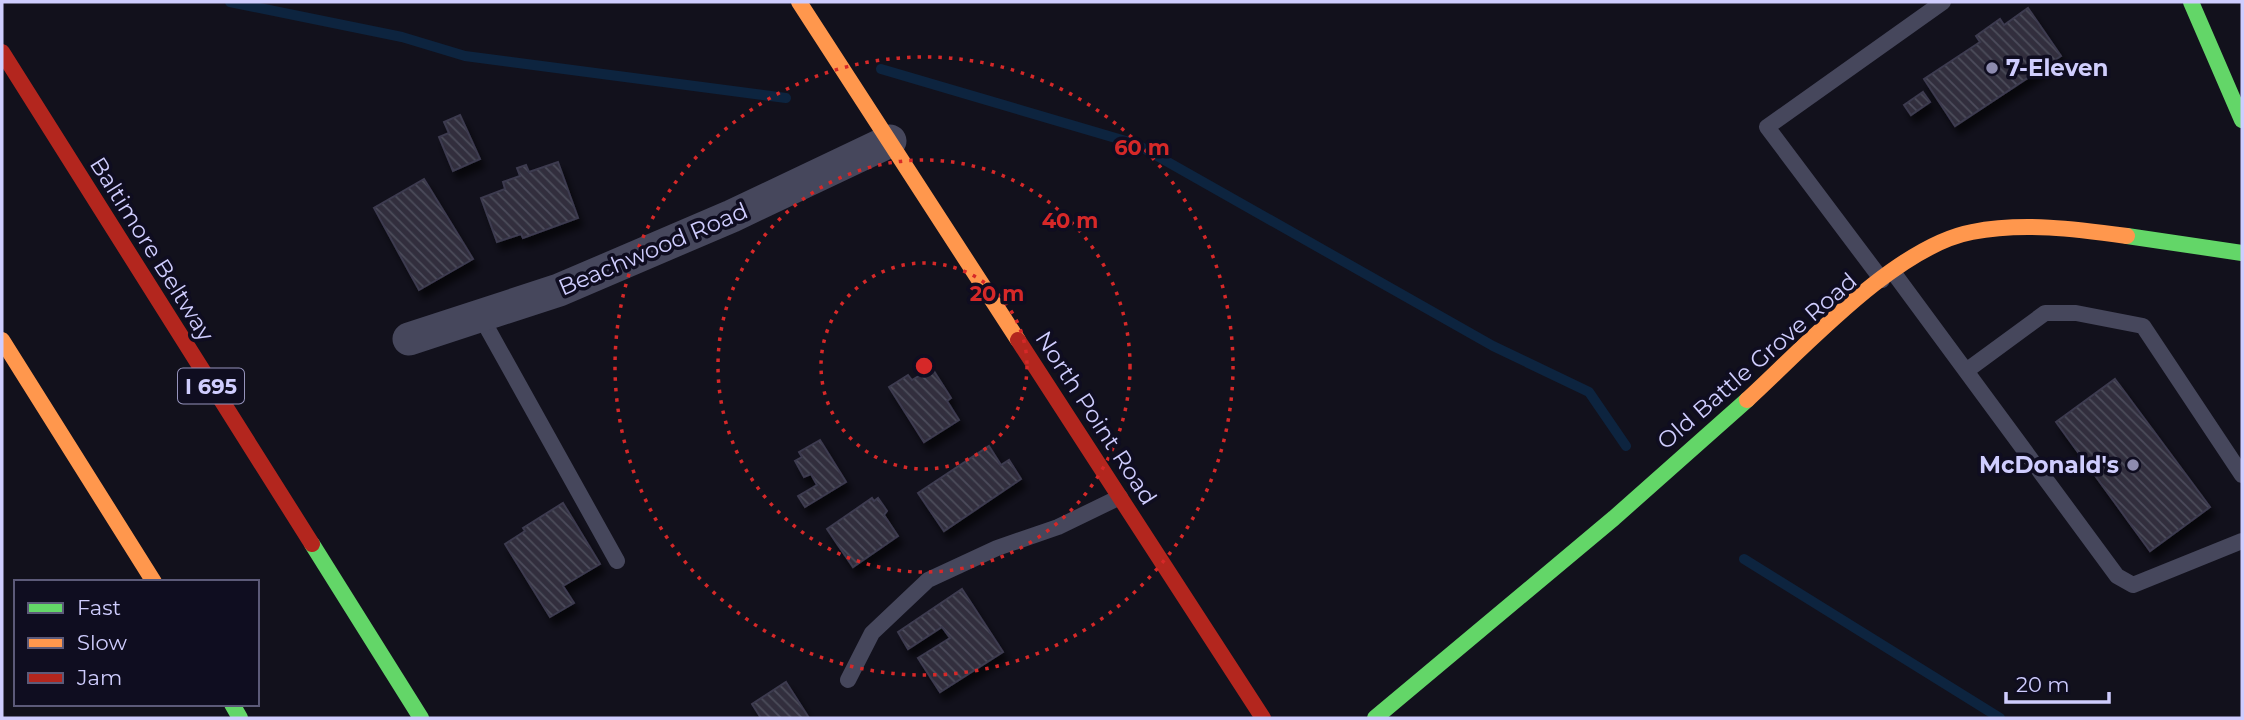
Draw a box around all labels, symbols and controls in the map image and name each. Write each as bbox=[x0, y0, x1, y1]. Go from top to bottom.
place label: 7-Eleven bbox=[2006, 54, 2108, 82]
marker: 7-Eleven bbox=[1984, 60, 2000, 76]
text: 60 m bbox=[1114, 135, 1170, 160]
street label: Baltimore Beltway bbox=[84, 152, 220, 347]
street label: Beachwood Road bbox=[554, 196, 752, 302]
text: 40 m bbox=[1042, 208, 1098, 233]
street label: Old Battle Grove Road bbox=[1651, 267, 1863, 455]
text: 20 m bbox=[970, 281, 1024, 306]
street label: North Point Road bbox=[1029, 326, 1163, 510]
centre of rings bbox=[912, 354, 936, 378]
road number: I 695 bbox=[178, 368, 244, 404]
place label: McDonald's bbox=[1979, 451, 2119, 479]
marker: McDonald's bbox=[2125, 457, 2141, 473]
legend bbox=[14, 580, 259, 706]
text: Fast bbox=[77, 595, 121, 620]
text: Slow bbox=[77, 630, 127, 655]
scale bar bbox=[2006, 660, 2109, 704]
text: Jam bbox=[76, 665, 122, 690]
text: 20 m bbox=[2016, 672, 2070, 697]

